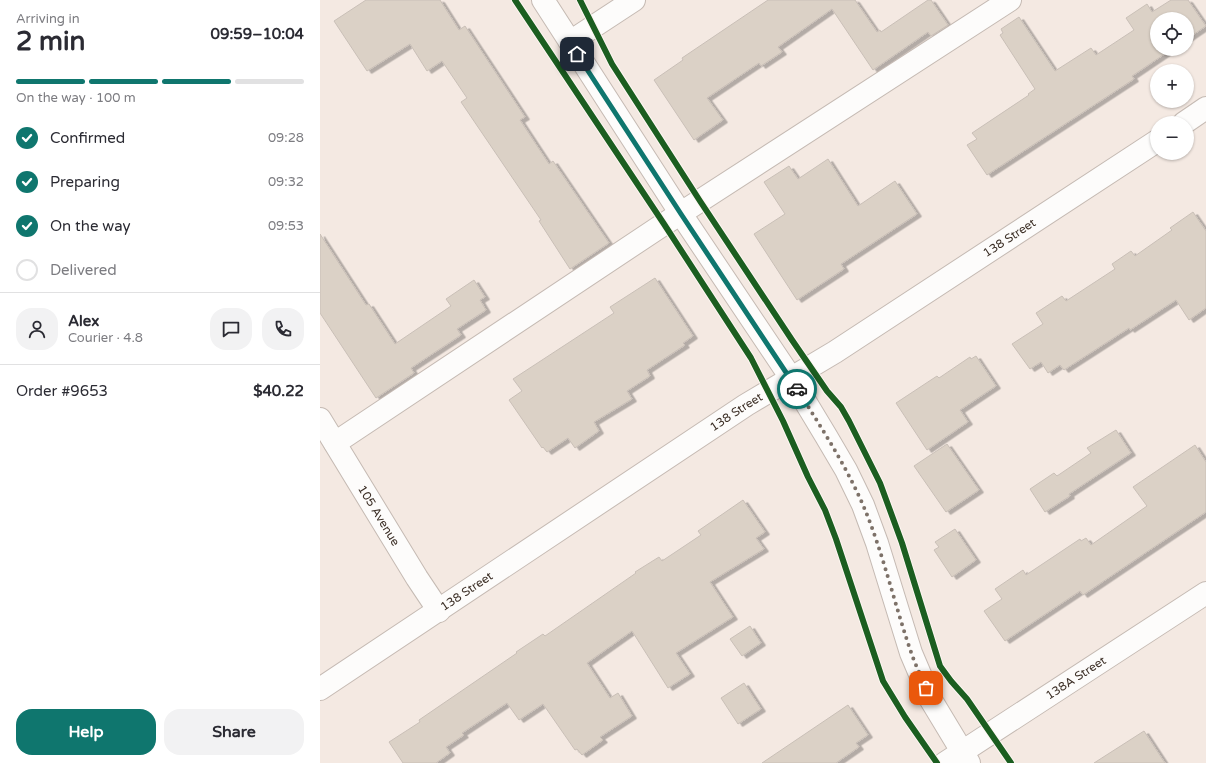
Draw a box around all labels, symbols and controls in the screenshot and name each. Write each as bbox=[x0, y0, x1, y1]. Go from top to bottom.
text: Arriving in bbox=[16, 11, 80, 27]
map controls bbox=[1150, 12, 1194, 160]
button: locate bbox=[1150, 12, 1194, 56]
text: 09:59–10:04 bbox=[211, 25, 304, 43]
text: 2 min bbox=[16, 26, 85, 57]
pin bbox=[560, 37, 594, 71]
icon: home bbox=[566, 43, 588, 65]
button: + bbox=[1150, 64, 1194, 108]
text: On the way · 100 m bbox=[16, 90, 136, 106]
button: − bbox=[1150, 116, 1194, 160]
icon: check bbox=[16, 127, 38, 149]
text: Confirmed bbox=[50, 129, 125, 147]
text: 09:28 bbox=[268, 130, 304, 146]
icon: check bbox=[16, 171, 38, 193]
text: Preparing bbox=[50, 173, 120, 191]
text: 09:32 bbox=[268, 174, 304, 190]
icon: check bbox=[16, 215, 38, 237]
street label: 138 Street bbox=[980, 215, 1039, 260]
text: On the way bbox=[50, 217, 130, 235]
text: 09:53 bbox=[268, 218, 304, 234]
text: Delivered bbox=[50, 261, 117, 279]
button: person bbox=[16, 308, 58, 350]
button: chat bbox=[210, 308, 252, 350]
button: phone bbox=[262, 308, 304, 350]
text: Alex bbox=[68, 312, 99, 330]
text: Courier · 4.8 bbox=[68, 330, 143, 346]
courier bbox=[777, 369, 817, 409]
icon: car bbox=[786, 378, 808, 400]
text: Order #9653 bbox=[16, 382, 108, 400]
text: $40.22 bbox=[253, 382, 304, 400]
street label: 138 Street bbox=[707, 390, 765, 434]
street label: 105 Avenue bbox=[355, 482, 403, 549]
street label: 138 Street bbox=[438, 569, 496, 614]
street label: 138A Street bbox=[1043, 653, 1109, 703]
pin bbox=[909, 671, 943, 705]
icon: bag bbox=[915, 677, 937, 699]
button: Help bbox=[16, 709, 156, 755]
button: Share bbox=[164, 709, 304, 755]

